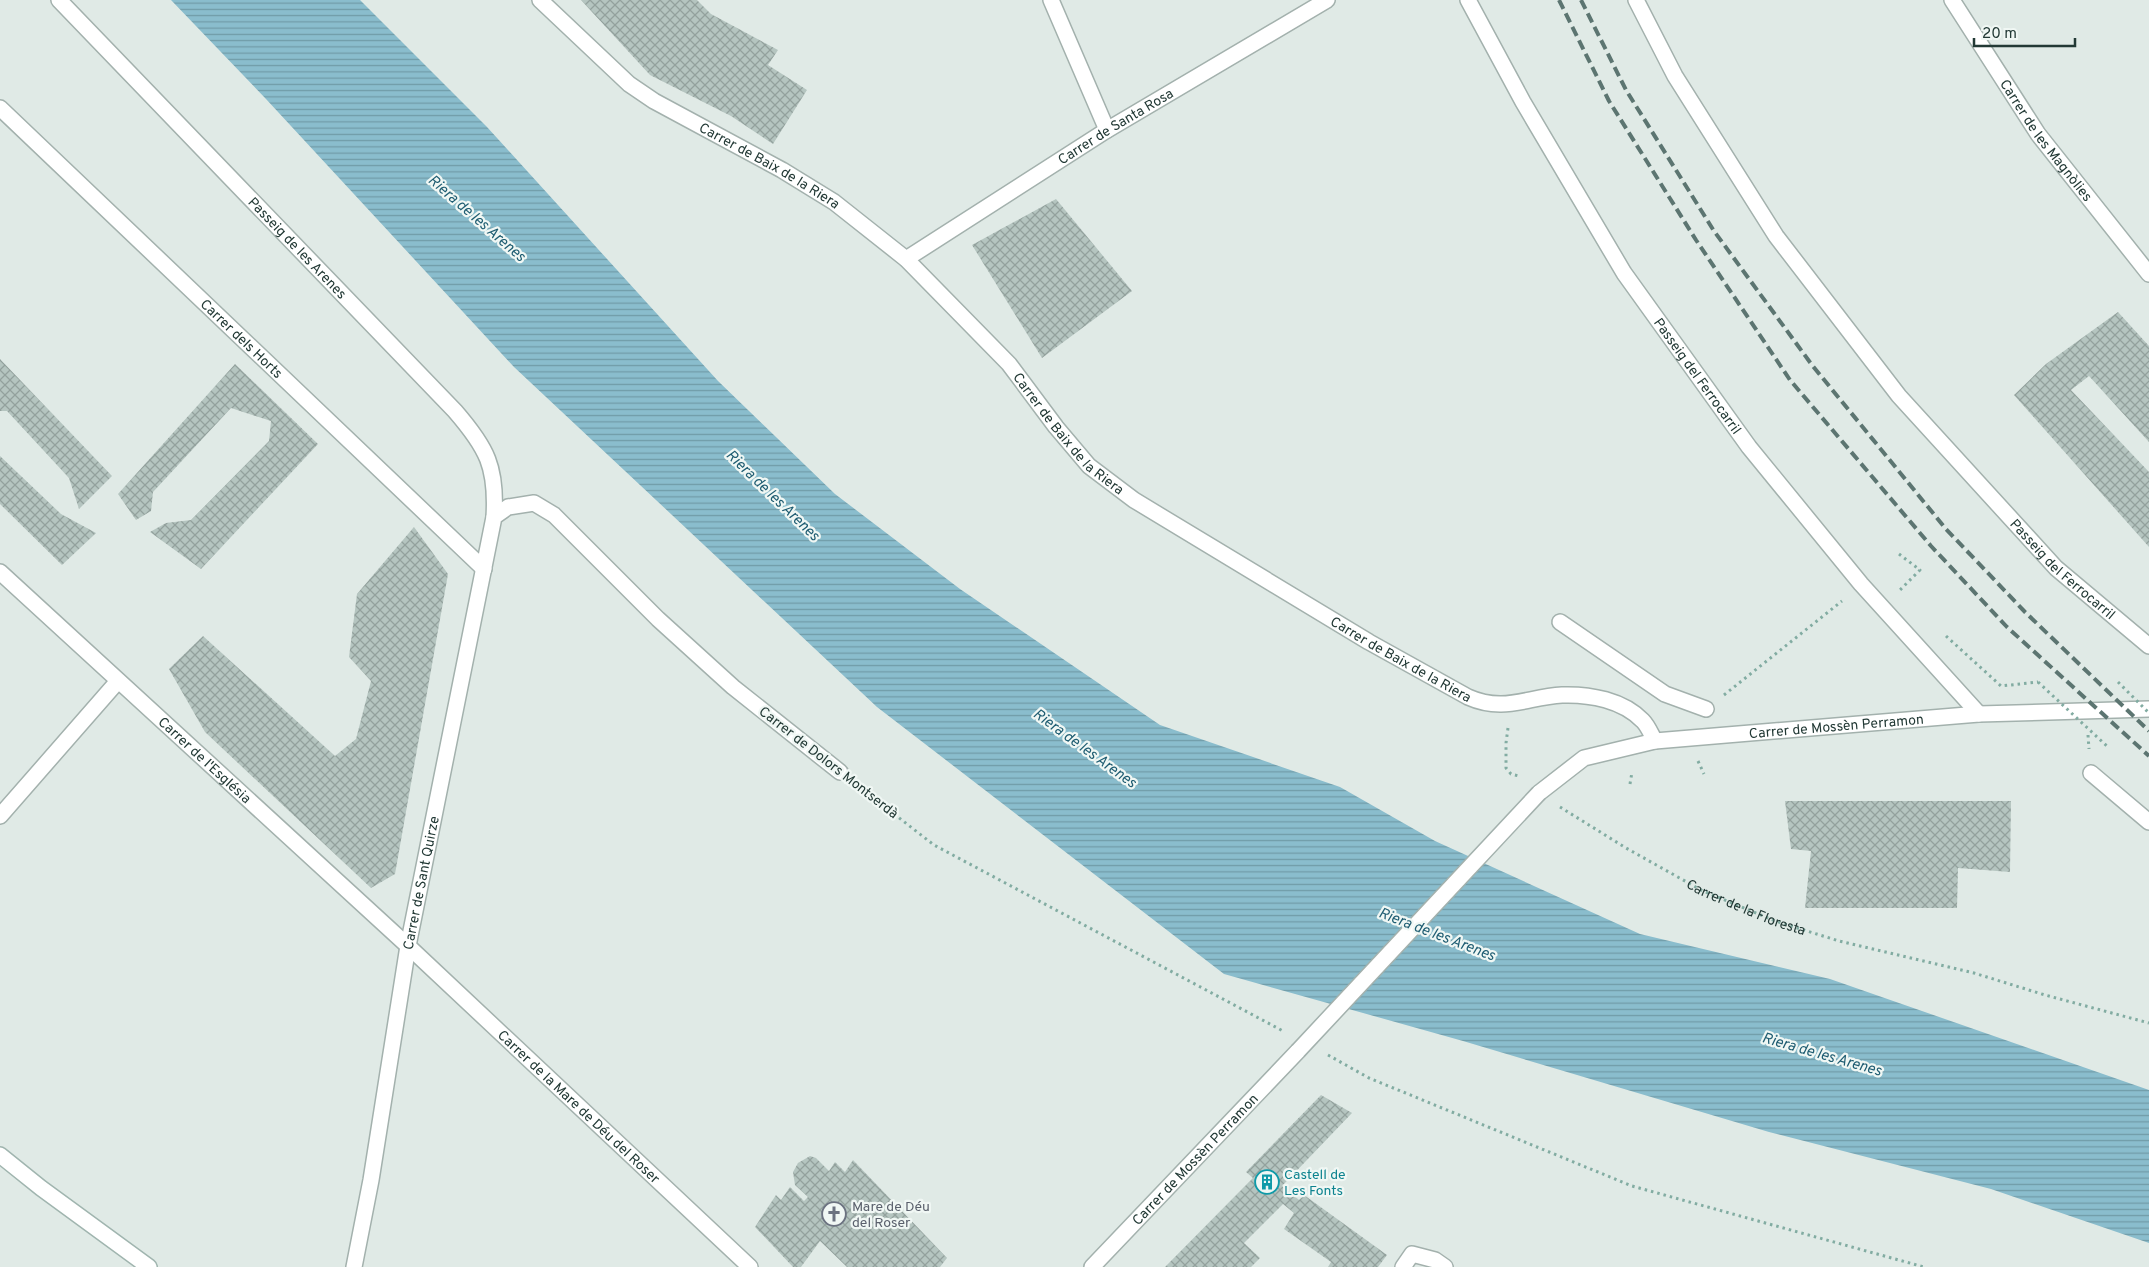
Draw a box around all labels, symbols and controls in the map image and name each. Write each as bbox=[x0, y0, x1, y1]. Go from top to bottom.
scale bar bbox=[1974, 15, 2075, 47]
text: 20 m bbox=[1982, 25, 2017, 44]
street label: Carrer de les Magnòlies bbox=[1995, 77, 2095, 205]
street label: Carrer de Santa Rosa bbox=[1055, 86, 1177, 169]
street label: Carrer de Baix de la Riera bbox=[696, 120, 843, 213]
water label: Riera de les Arenes bbox=[423, 172, 529, 267]
street label: Passeig de les Arenes bbox=[244, 194, 349, 303]
street label: Carrer dels Horts bbox=[196, 296, 286, 383]
street label: Passeig del Ferrocarril bbox=[1649, 315, 1744, 438]
street label: Carrer de Baix de la Riera bbox=[1008, 370, 1127, 499]
water label: Riera de les Arenes bbox=[721, 446, 823, 546]
street label: Passeig del Ferrocarril bbox=[2006, 516, 2118, 624]
street label: Carrer de Baix de la Riera bbox=[1327, 614, 1474, 707]
street label: Carrer de Dolors Montserdà bbox=[755, 703, 901, 823]
water label: Riera de les Arenes bbox=[1029, 705, 1140, 793]
street label: Carrer de Mossèn Perramon bbox=[1748, 712, 1925, 743]
street label: Carrer de l'Església bbox=[154, 714, 254, 808]
street label: Carrer de Sant Quirze bbox=[400, 815, 444, 951]
street label: Carrer de la Floresta bbox=[1683, 876, 1807, 940]
water label: Riera de les Arenes bbox=[1375, 904, 1498, 966]
street label: Carrer de la Mare de Déu del Roser bbox=[493, 1027, 663, 1188]
water label: Riera de les Arenes bbox=[1760, 1029, 1884, 1082]
street label: Carrer de Mossèn Perramon bbox=[1129, 1091, 1263, 1230]
place label: Castell de Les Fonts bbox=[1284, 1167, 1346, 1200]
building icon: Castell de Les Fonts bbox=[1254, 1169, 1280, 1195]
place label: Mare de Déu del Roser bbox=[852, 1199, 930, 1232]
church icon: Mare de Déu del Roser bbox=[821, 1201, 847, 1227]

